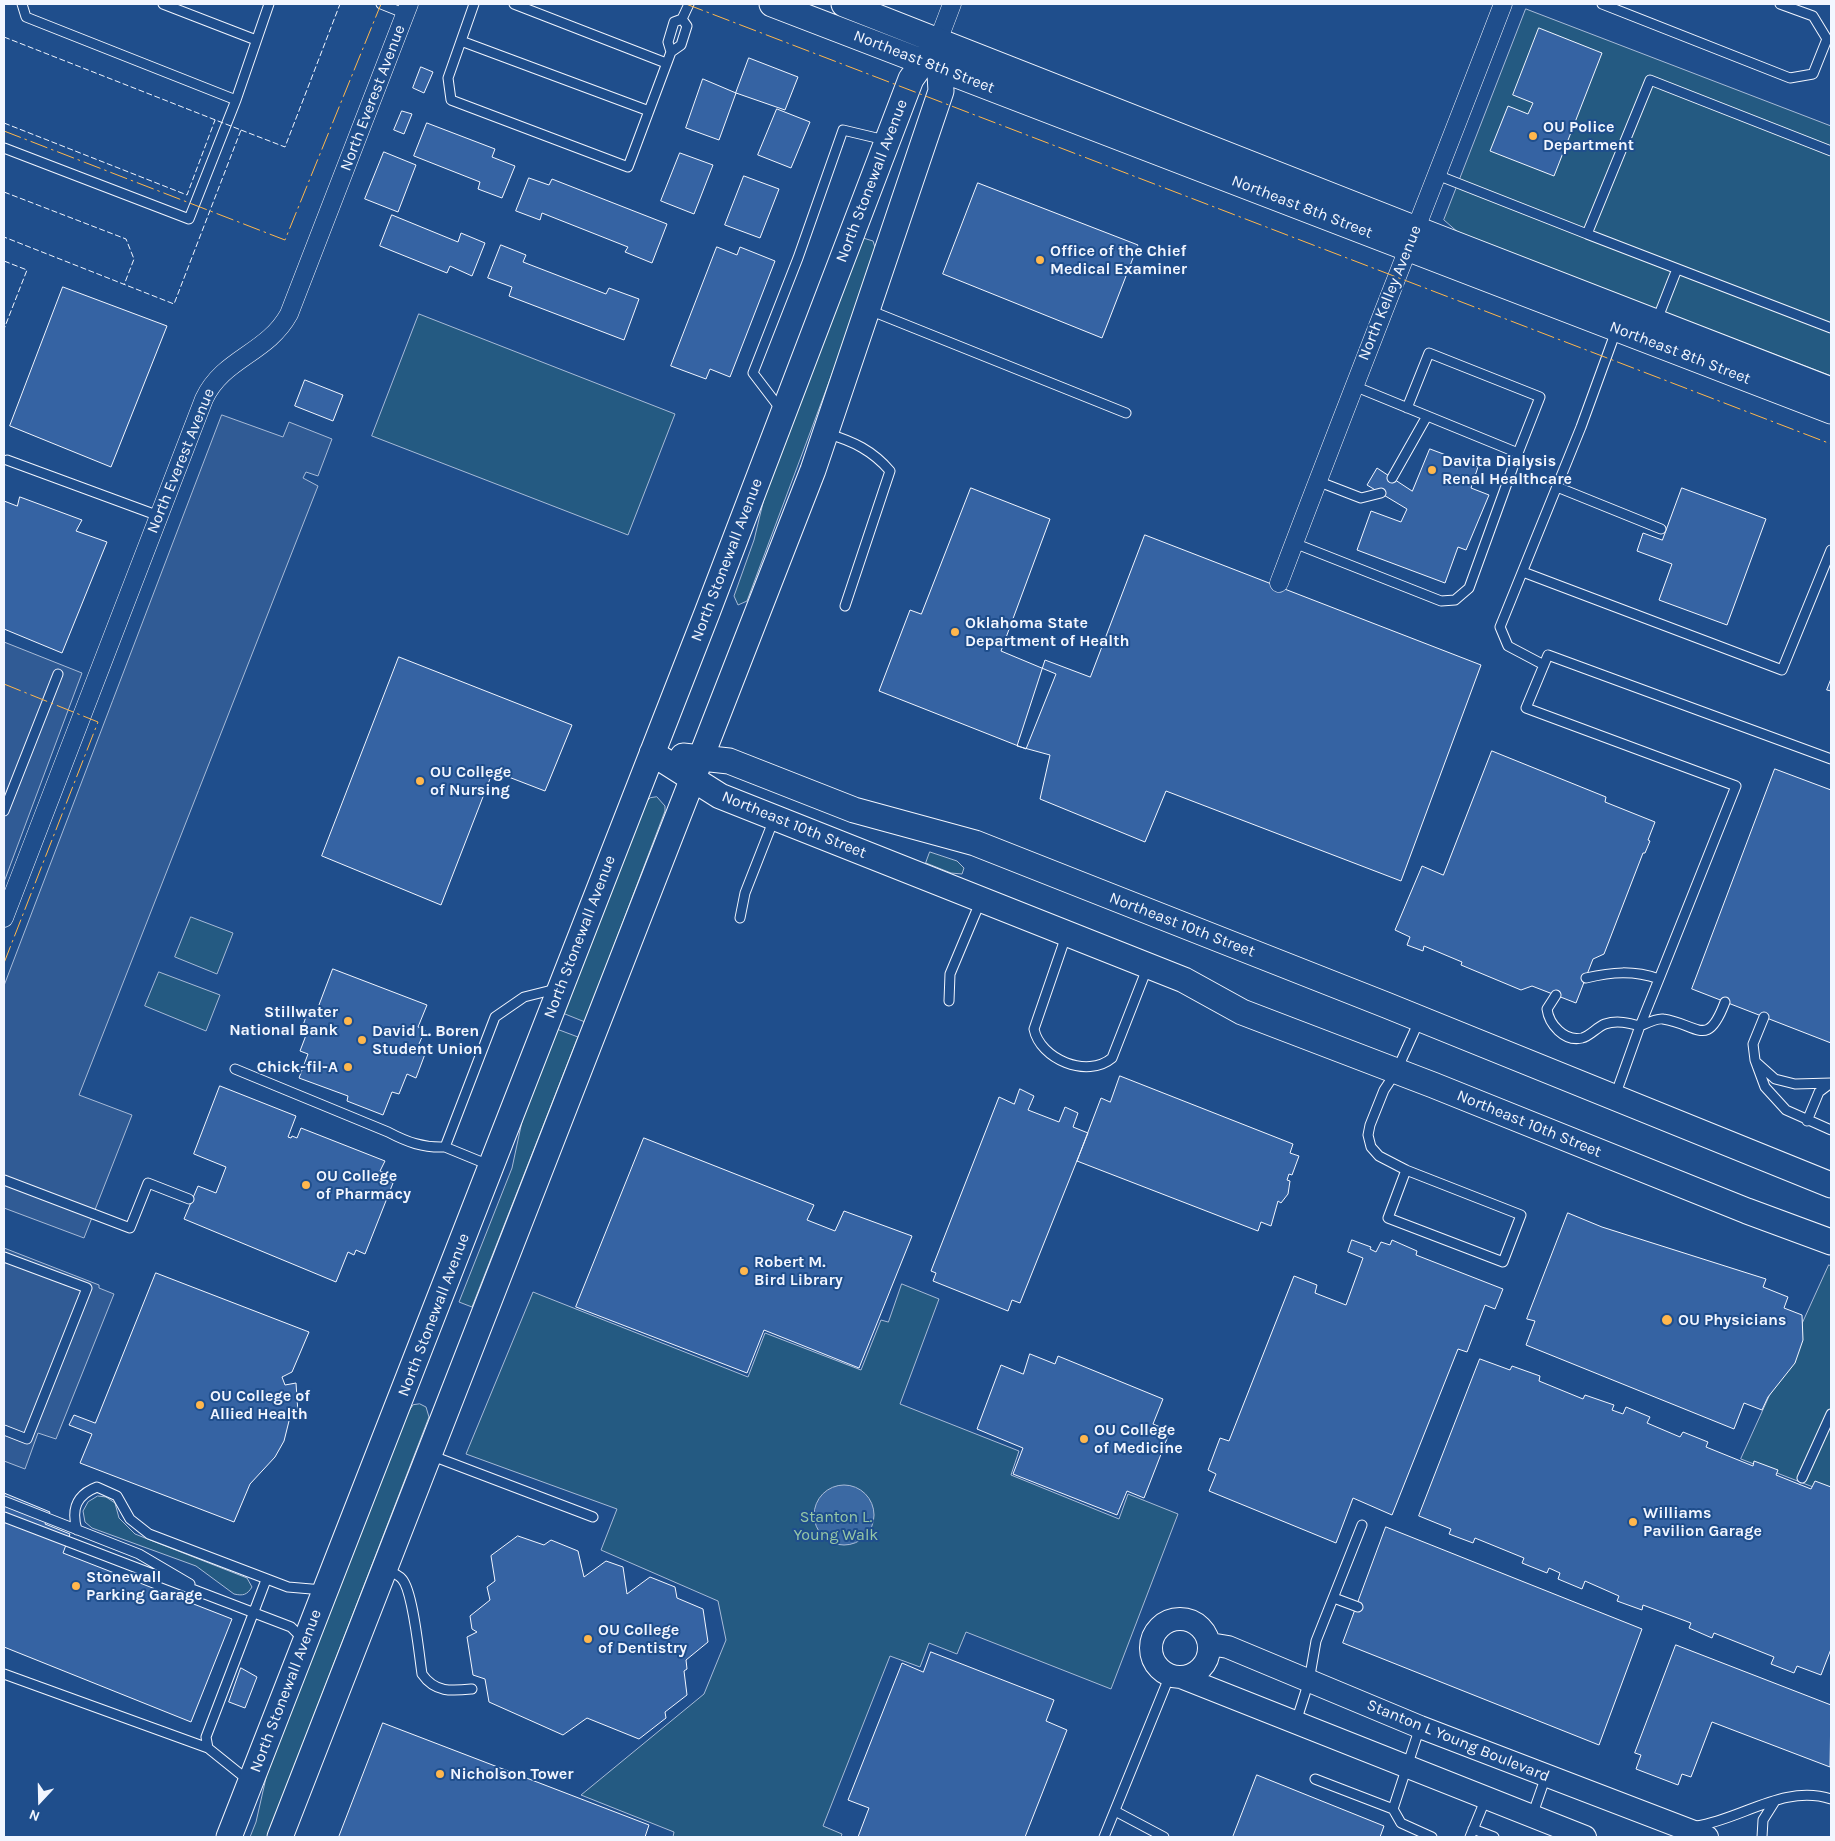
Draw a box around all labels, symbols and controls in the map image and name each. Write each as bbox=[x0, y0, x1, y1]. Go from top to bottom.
street label: North Everest Avenue bbox=[336, 22, 410, 174]
street label: Northeast 8th Street bbox=[851, 26, 997, 98]
street label: North Stonewall Avenue bbox=[832, 97, 912, 265]
place label: OU Police Department bbox=[1543, 117, 1634, 155]
marker: OU Police Department bbox=[1527, 130, 1539, 142]
street label: Northeast 8th Street bbox=[1229, 171, 1375, 243]
street label: North Kelley Avenue bbox=[1354, 223, 1426, 363]
place label: Office of the Chief Medical Examiner bbox=[1050, 241, 1187, 279]
marker: Office of the Chief Medical Examiner bbox=[1034, 254, 1046, 266]
street label: Northeast 8th Street bbox=[1607, 317, 1753, 389]
street label: North Everest Avenue bbox=[143, 386, 219, 536]
place label: Davita Dialysis Renal Healthcare bbox=[1442, 451, 1572, 489]
marker: Davita Dialysis Renal Healthcare bbox=[1426, 464, 1438, 476]
street label: North Stonewall Avenue bbox=[687, 476, 767, 644]
place label: Oklahoma State Department of Health bbox=[965, 613, 1129, 651]
marker: Oklahoma State Department of Health bbox=[949, 626, 961, 638]
place label: OU College of Nursing bbox=[430, 762, 511, 800]
marker: OU College of Nursing bbox=[414, 775, 426, 787]
street label: Northeast 10th Street bbox=[719, 787, 869, 863]
street label: North Stonewall Avenue bbox=[540, 853, 620, 1021]
street label: Northeast 10th Street bbox=[1106, 888, 1258, 962]
place label: Stillwater National Bank bbox=[229, 1002, 338, 1040]
marker: Stillwater National Bank bbox=[342, 1015, 354, 1027]
place label: David L. Boren Student Union bbox=[372, 1021, 482, 1059]
marker: David L. Boren Student Union bbox=[356, 1034, 368, 1046]
place label: Chick-fil-A bbox=[257, 1057, 338, 1077]
marker: Chick-fil-A bbox=[342, 1061, 354, 1073]
street label: Northeast 10th Street bbox=[1454, 1086, 1604, 1162]
place label: OU College of Pharmacy bbox=[316, 1166, 411, 1204]
marker: OU College of Pharmacy bbox=[300, 1179, 312, 1191]
street label: North Stonewall Avenue bbox=[394, 1231, 474, 1399]
place label: Robert M. Bird Library bbox=[754, 1252, 843, 1290]
marker: Robert M. Bird Library bbox=[738, 1265, 750, 1277]
place label: OU Physicians bbox=[1678, 1310, 1786, 1330]
marker: OU Physicians bbox=[1660, 1313, 1674, 1327]
place label: OU College of Allied Health bbox=[210, 1386, 310, 1424]
marker: OU College of Allied Health bbox=[194, 1399, 206, 1411]
place label: OU College of Medicine bbox=[1094, 1420, 1183, 1458]
marker: OU College of Medicine bbox=[1078, 1433, 1090, 1445]
place label: Williams Pavilion Garage bbox=[1643, 1503, 1762, 1541]
park label: Stanton L. Young Walk bbox=[794, 1507, 878, 1545]
marker: Williams Pavilion Garage bbox=[1627, 1516, 1639, 1528]
place label: Stonewall Parking Garage bbox=[86, 1567, 203, 1605]
marker: Stonewall Parking Garage bbox=[70, 1580, 82, 1592]
street label: North Stonewall Avenue bbox=[246, 1607, 326, 1775]
place label: OU College of Dentistry bbox=[598, 1620, 687, 1658]
marker: OU College of Dentistry bbox=[582, 1633, 594, 1645]
street label: Stanton L Young Boulevard bbox=[1364, 1695, 1552, 1787]
place label: Nicholson Tower bbox=[450, 1764, 574, 1784]
marker: Nicholson Tower bbox=[434, 1768, 446, 1780]
north arrow bbox=[15, 1776, 65, 1826]
text: N bbox=[27, 1806, 42, 1825]

